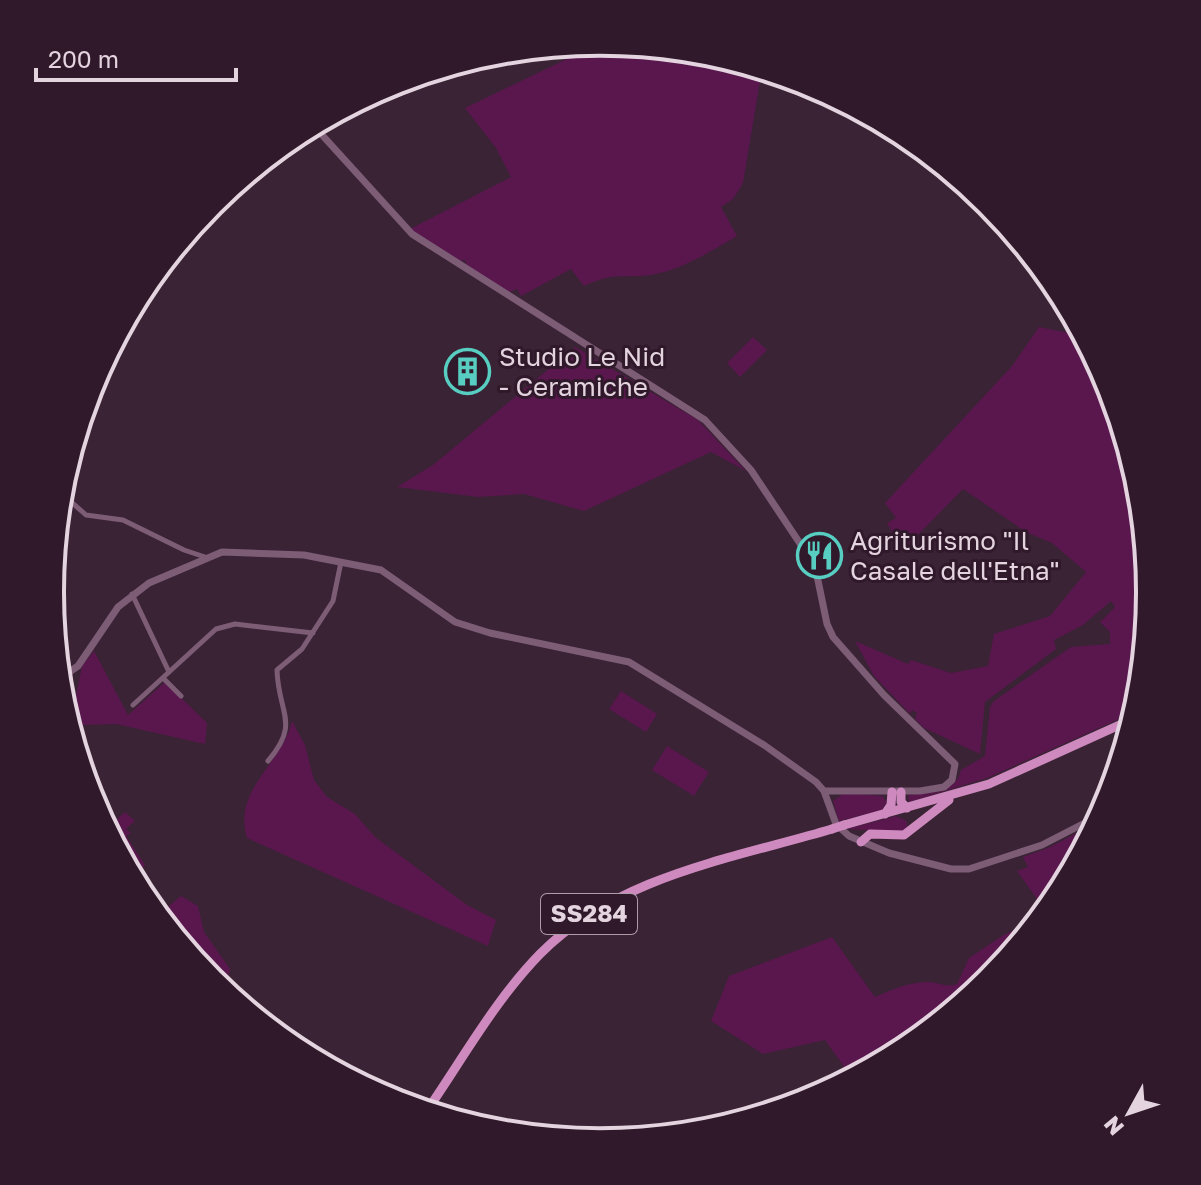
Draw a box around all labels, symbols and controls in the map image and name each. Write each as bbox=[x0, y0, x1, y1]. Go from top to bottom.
scale bar bbox=[36, 32, 236, 82]
text: 200 m bbox=[48, 44, 119, 73]
place label: Studio Le Nid - Ceramiche bbox=[499, 341, 665, 402]
building icon: Studio Le Nid - Ceramiche bbox=[444, 348, 492, 396]
place label: Agriturismo "Il Casale dell'Etna" bbox=[850, 525, 1060, 586]
restaurant icon: Agriturismo "Il Casale dell'Etna" bbox=[795, 532, 843, 580]
road number: SS284 bbox=[541, 894, 637, 934]
north arrow bbox=[1089, 1073, 1169, 1153]
text: N bbox=[1098, 1111, 1129, 1141]

